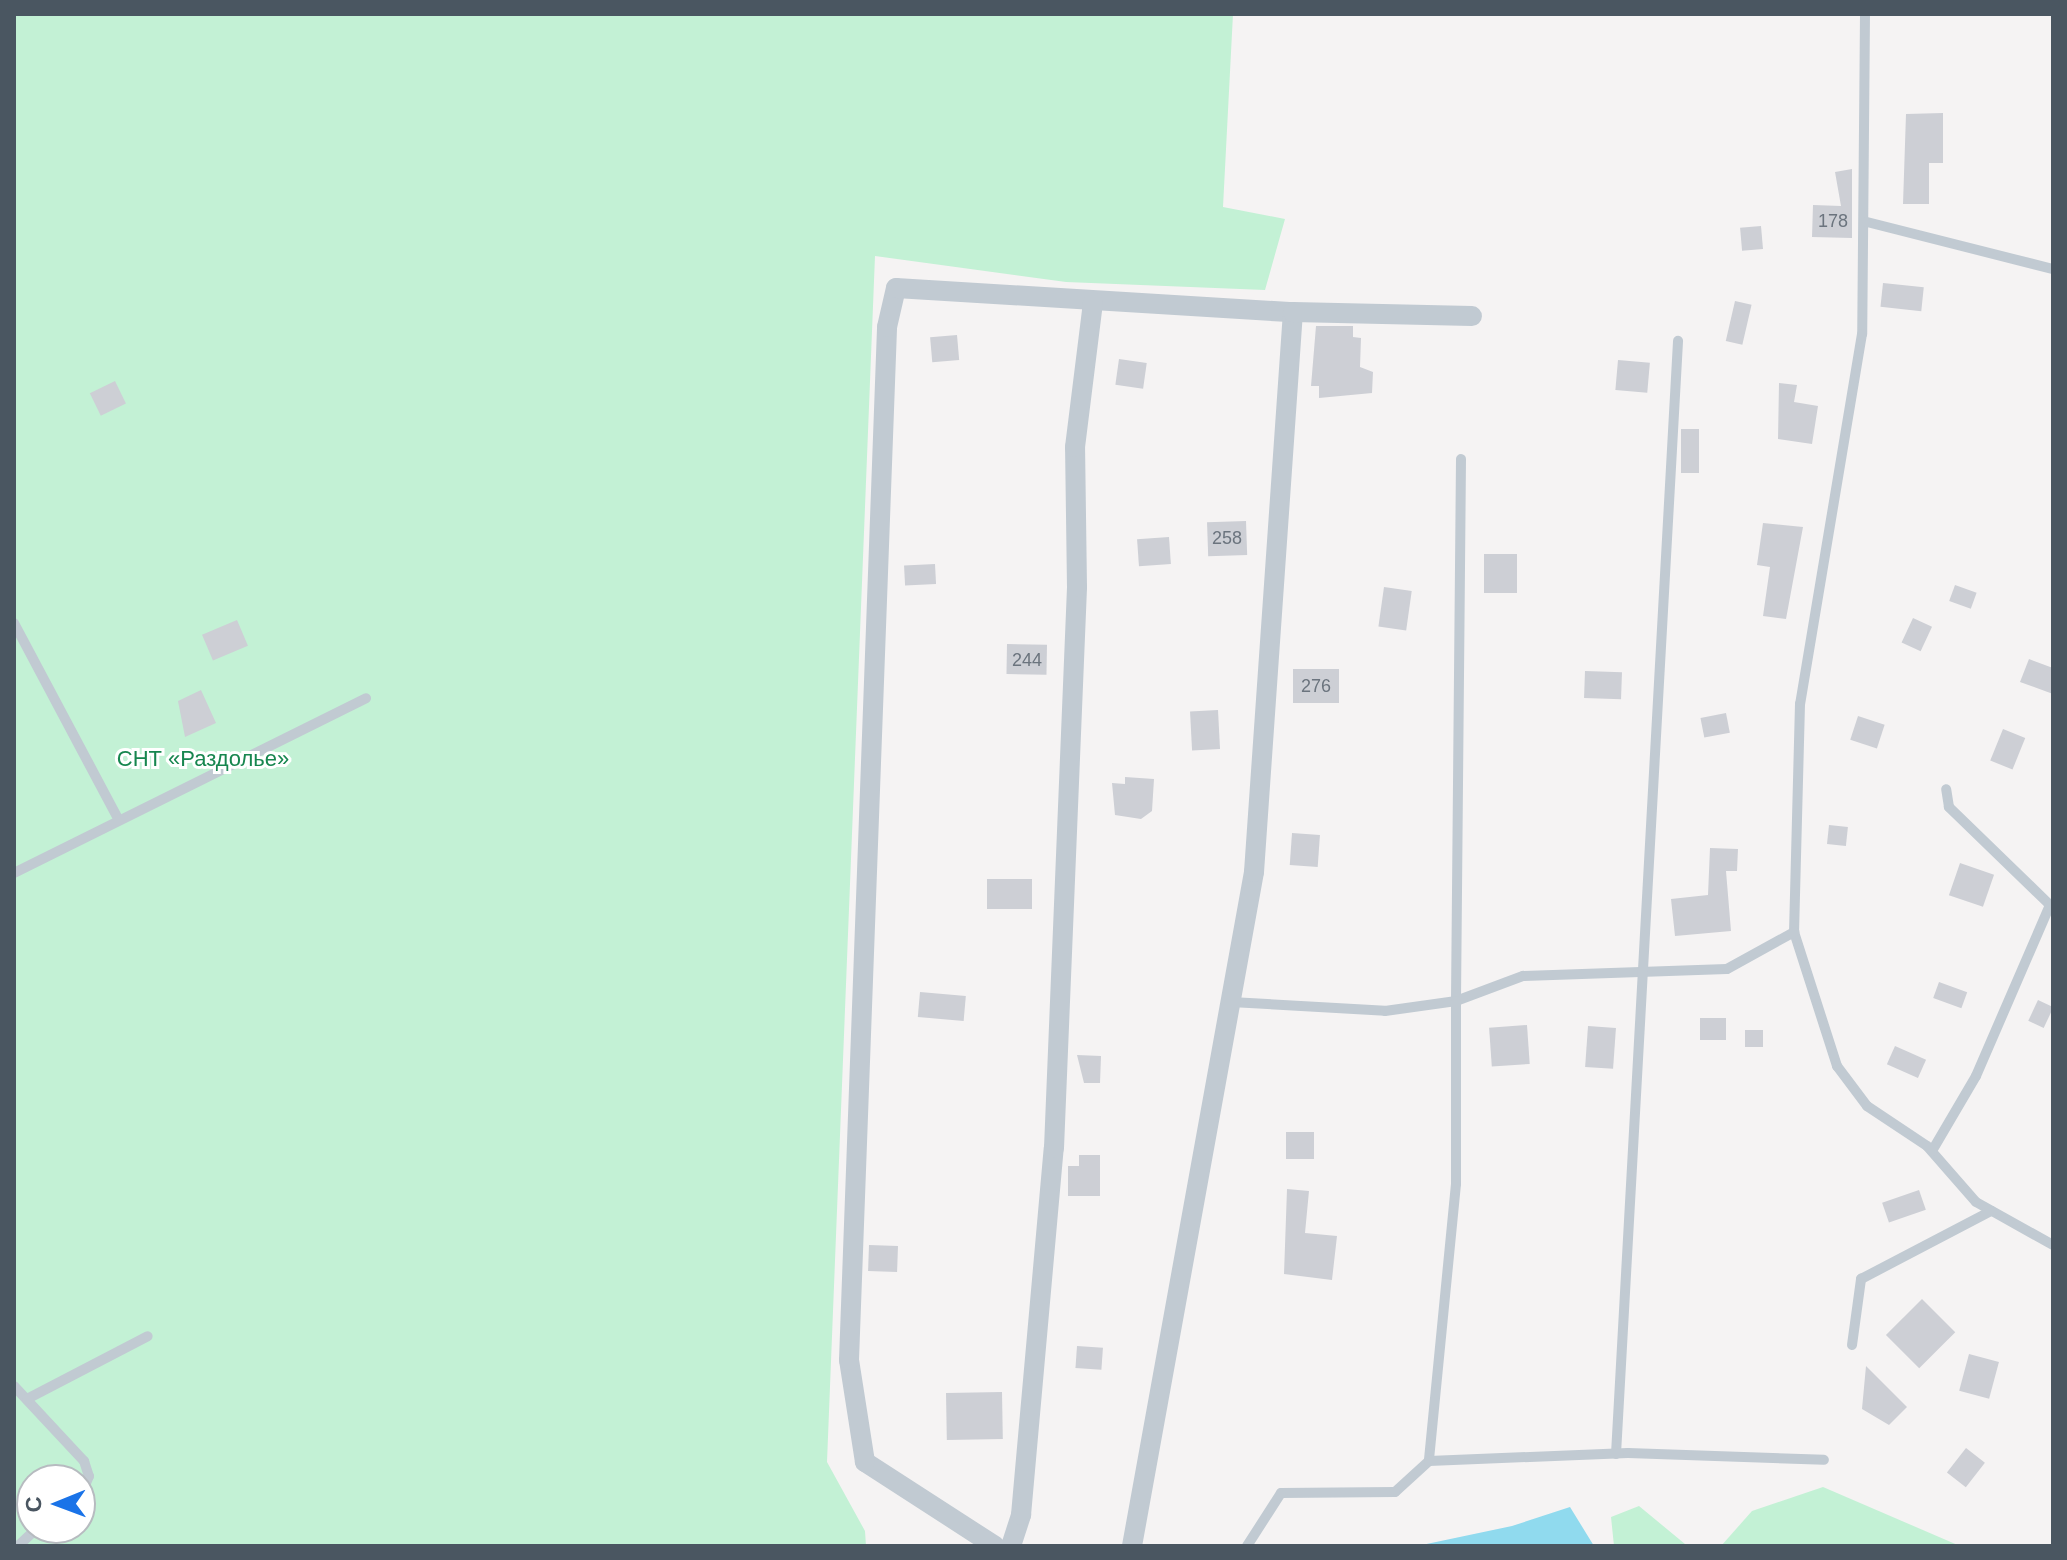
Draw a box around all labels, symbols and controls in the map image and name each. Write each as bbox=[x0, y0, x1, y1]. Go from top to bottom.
house number: 178 bbox=[1818, 210, 1848, 232]
house number: 258 bbox=[1212, 527, 1242, 549]
house number: 244 bbox=[1012, 649, 1042, 671]
house number: 276 bbox=[1301, 675, 1331, 697]
park label: СНТ «Раздолье» bbox=[117, 746, 289, 772]
north arrow bbox=[16, 1464, 96, 1544]
text: С bbox=[21, 1496, 46, 1513]

